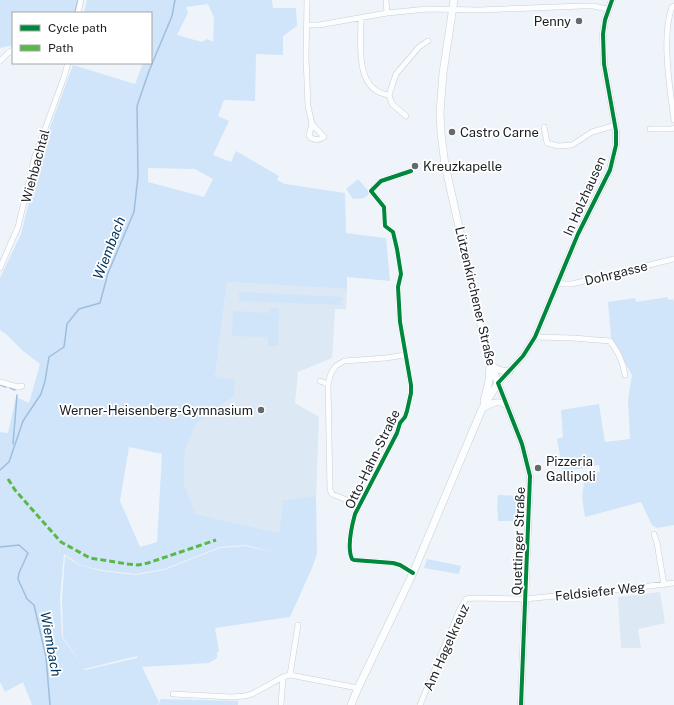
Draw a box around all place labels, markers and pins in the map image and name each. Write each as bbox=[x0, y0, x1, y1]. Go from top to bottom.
place label: Penny bbox=[534, 14, 571, 29]
marker: Penny bbox=[574, 16, 584, 26]
place label: Castro Carne bbox=[460, 125, 539, 140]
marker: Castro Carne bbox=[447, 127, 457, 137]
place label: Kreuzkapelle bbox=[423, 159, 502, 174]
marker: Kreuzkapelle bbox=[410, 161, 420, 171]
place label: Werner-Heisenberg-Gymnasium bbox=[59, 403, 253, 418]
marker: Werner-Heisenberg-Gymnasium bbox=[256, 405, 266, 415]
place label: Pizzeria Gallipoli bbox=[546, 454, 596, 484]
marker: Pizzeria Gallipoli bbox=[533, 463, 543, 473]

